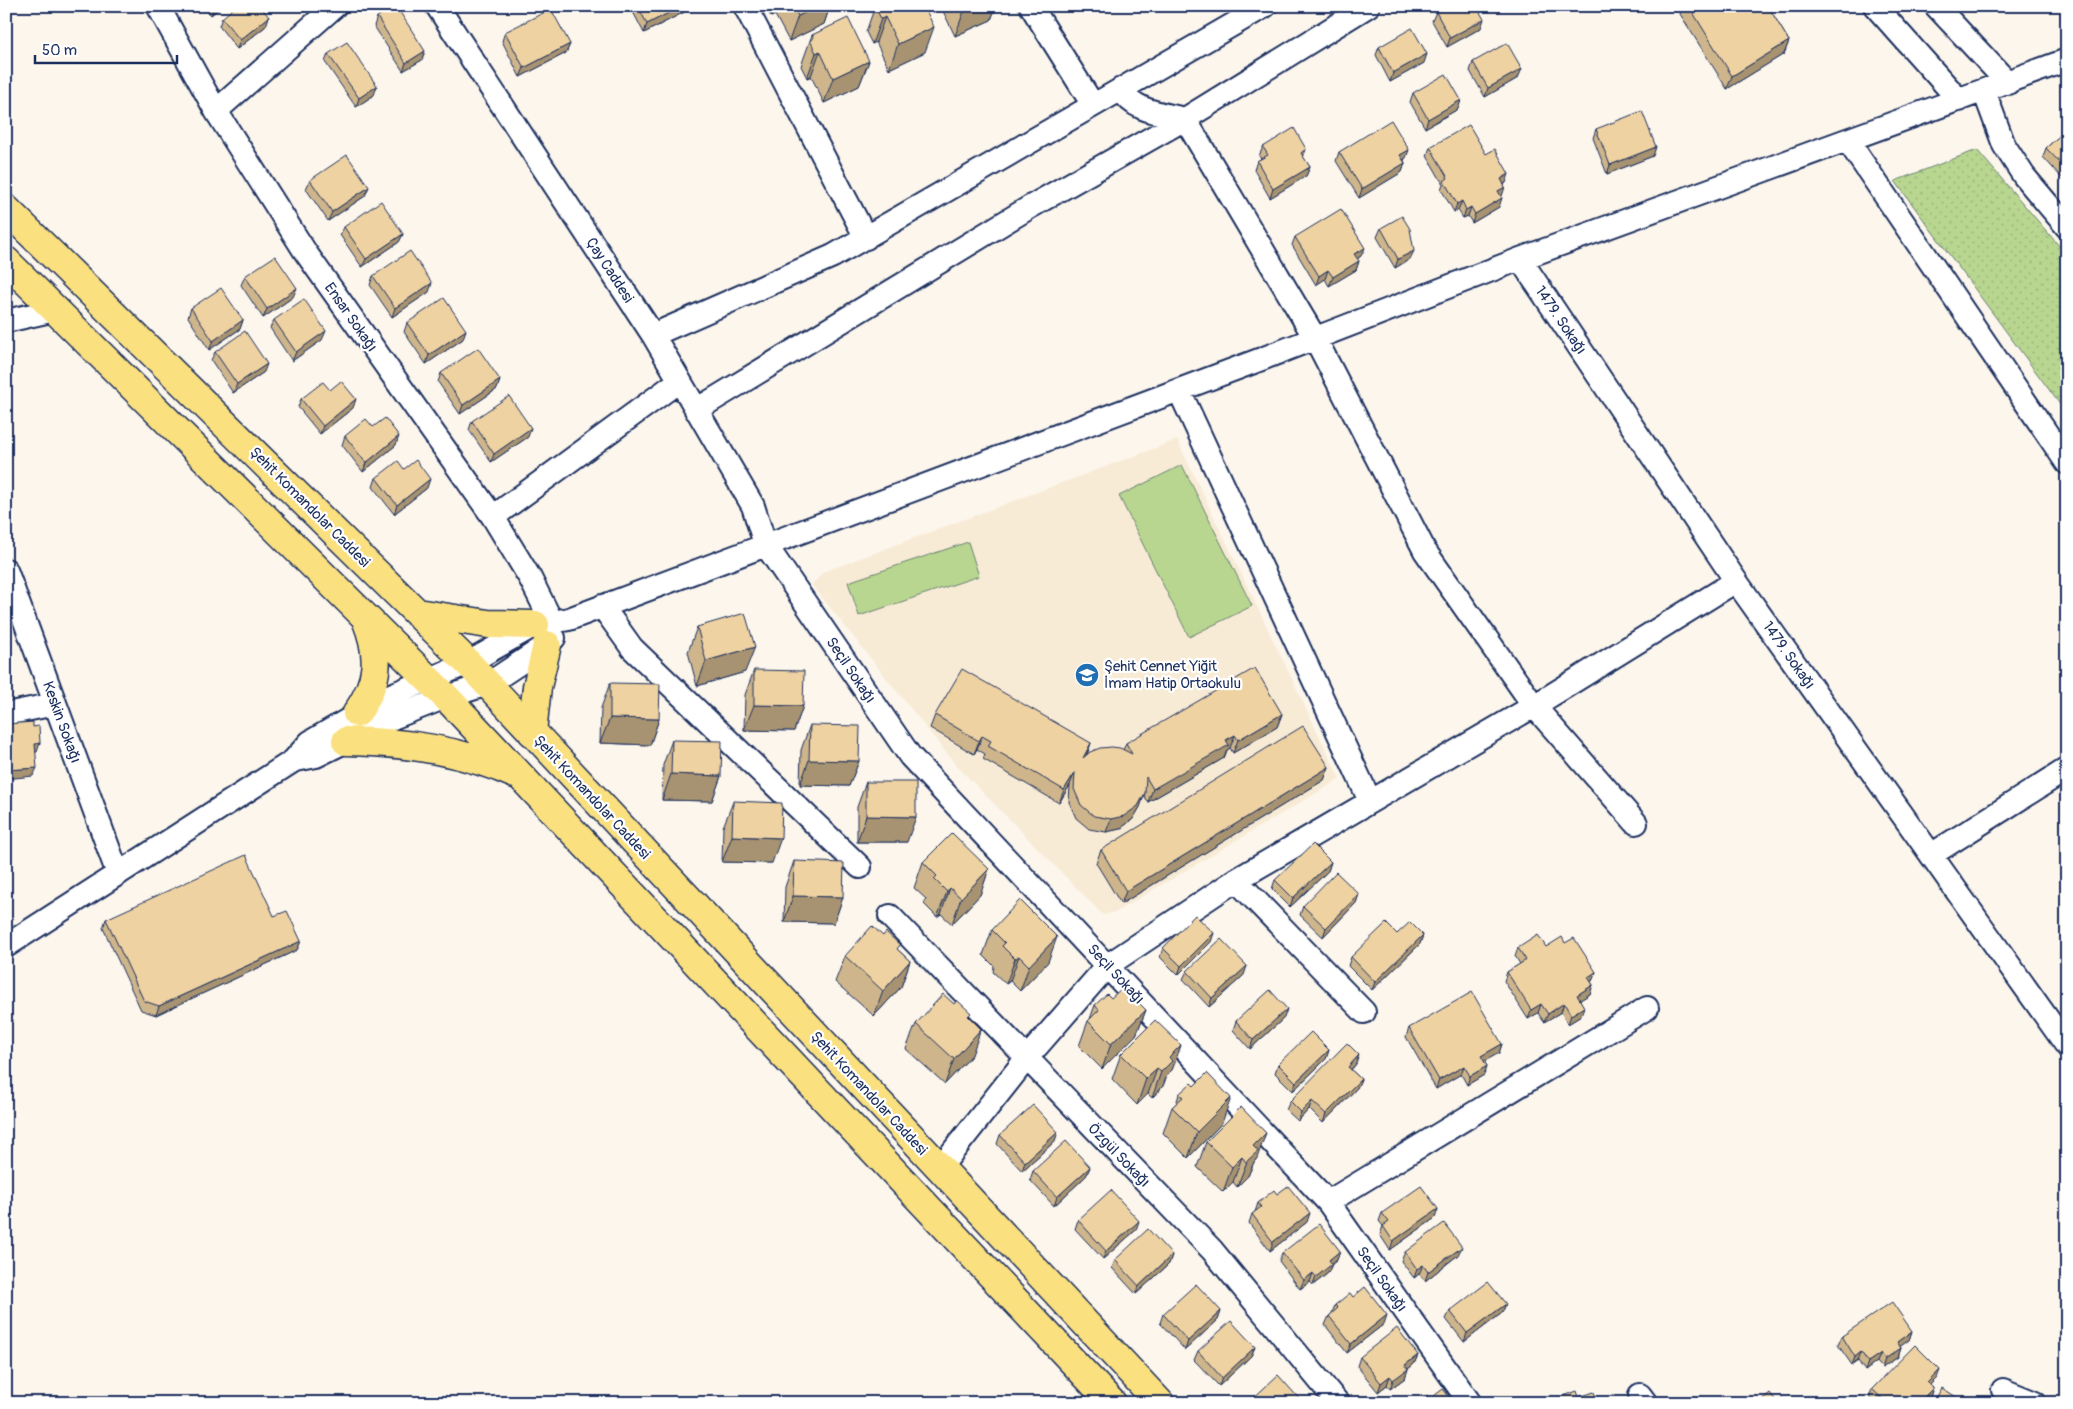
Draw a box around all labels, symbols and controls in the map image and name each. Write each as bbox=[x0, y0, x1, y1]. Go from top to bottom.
scale bar bbox=[35, 32, 178, 64]
text: 50 m bbox=[42, 41, 77, 60]
street label: Çay Caddesi bbox=[581, 234, 638, 307]
street label: Ensar Sokağı bbox=[320, 279, 381, 356]
street label: 1479. Sokağı bbox=[1531, 282, 1590, 358]
street label: Şehit Komandolar Caddesi bbox=[245, 443, 374, 572]
street label: 1479. Sokağı bbox=[1758, 618, 1819, 693]
street label: Seçil Sokağı bbox=[822, 634, 880, 707]
place label: Şehit Cennet Yiğit İmam Hatip Ortaokulu bbox=[1104, 657, 1241, 693]
school or university icon: Şehit Cennet Yiğit İmam Hatip Ortaokulu bbox=[1074, 662, 1100, 688]
street label: Keskin Sokağı bbox=[38, 679, 85, 766]
street label: Şehit Komandolar Caddesi bbox=[529, 731, 654, 863]
street label: Seçil Sokağı bbox=[1083, 940, 1148, 1008]
street label: Şehit Komandolar Caddesi bbox=[806, 1027, 931, 1159]
street label: Özgül Sokağı bbox=[1083, 1119, 1154, 1191]
street label: Seçil Sokağı bbox=[1352, 1243, 1411, 1316]

